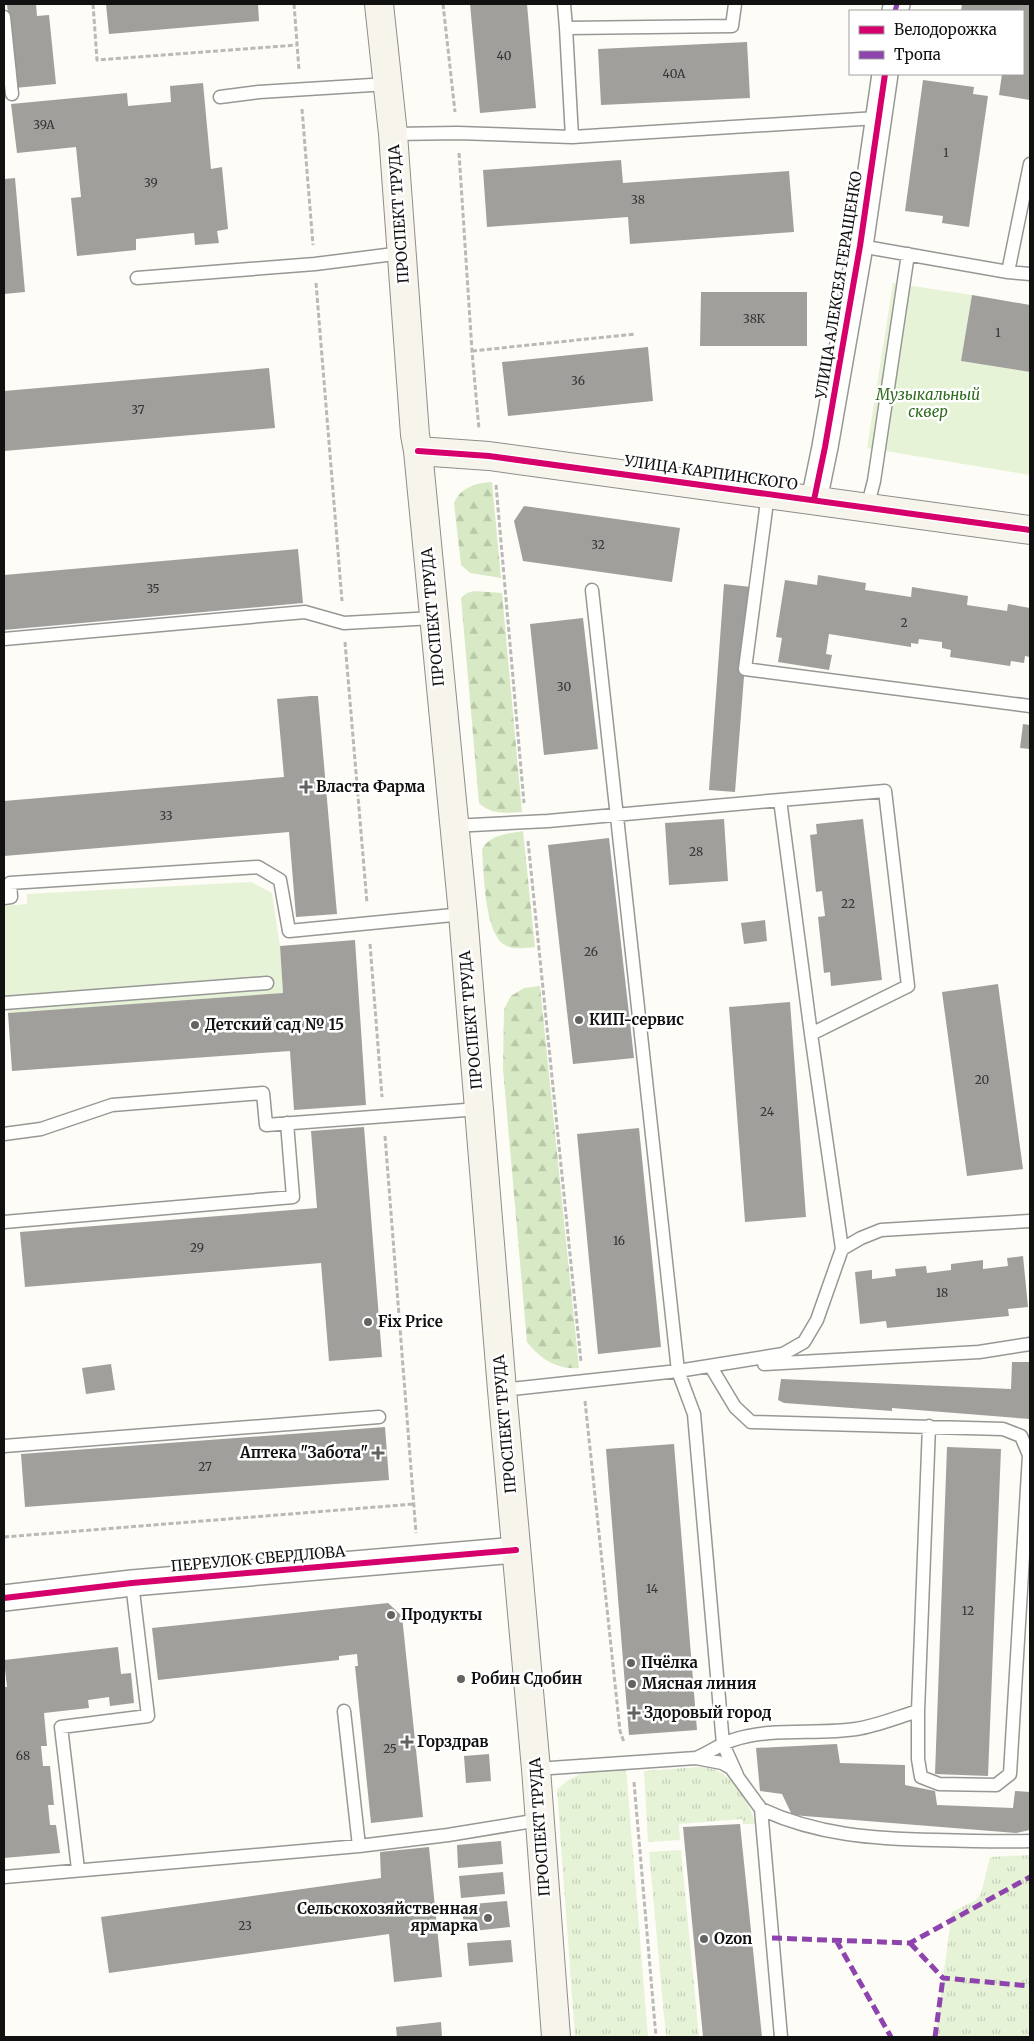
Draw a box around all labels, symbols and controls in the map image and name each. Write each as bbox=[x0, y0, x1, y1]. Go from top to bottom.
legend bbox=[849, 10, 1024, 75]
text: Велодорожка bbox=[894, 20, 997, 39]
text: Тропа bbox=[894, 45, 941, 64]
house number: 40 bbox=[497, 48, 512, 63]
house number: 40А bbox=[662, 66, 686, 81]
house number: 39А bbox=[33, 117, 55, 132]
street label: ПРОСПЕКТ ТРУДА bbox=[384, 143, 413, 284]
house number: 1 bbox=[943, 145, 949, 160]
street label: УЛИЦА АЛЕКСЕЯ ГЕРАЩЕНКО bbox=[811, 169, 866, 401]
house number: 39 bbox=[144, 175, 158, 190]
house number: 38 bbox=[631, 192, 645, 207]
house number: 38К bbox=[743, 311, 766, 326]
house number: 1 bbox=[995, 325, 1001, 340]
house number: 36 bbox=[571, 373, 585, 388]
park label: Музыкальный сквер bbox=[875, 385, 980, 421]
house number: 37 bbox=[131, 402, 145, 417]
street label: УЛИЦА КАРПИНСКОГО bbox=[622, 451, 799, 494]
house number: 32 bbox=[591, 537, 605, 552]
street label: ПРОСПЕКТ ТРУДА bbox=[417, 546, 448, 687]
house number: 35 bbox=[146, 581, 160, 596]
house number: 2 bbox=[900, 615, 908, 630]
house number: 30 bbox=[557, 679, 571, 694]
place label: Власта Фарма bbox=[316, 777, 426, 796]
marker: Власта Фарма bbox=[300, 781, 312, 793]
house number: 33 bbox=[159, 808, 173, 823]
house number: 28 bbox=[689, 844, 703, 859]
house number: 22 bbox=[841, 896, 855, 911]
house number: 26 bbox=[584, 944, 598, 959]
street label: ПРОСПЕКТ ТРУДА bbox=[455, 949, 486, 1090]
place label: КИП-сервис bbox=[589, 1010, 684, 1029]
marker: КИП-сервис bbox=[573, 1014, 585, 1026]
place label: Детский сад № 15 bbox=[205, 1015, 344, 1034]
marker: Детский сад № 15 bbox=[189, 1019, 201, 1031]
house number: 20 bbox=[975, 1072, 990, 1087]
house number: 24 bbox=[760, 1104, 775, 1119]
house number: 16 bbox=[613, 1233, 625, 1248]
house number: 29 bbox=[190, 1240, 204, 1255]
house number: 18 bbox=[936, 1285, 948, 1300]
place label: Fix Price bbox=[378, 1312, 443, 1331]
marker: Fix Price bbox=[362, 1316, 374, 1328]
street label: ПРОСПЕКТ ТРУДА bbox=[489, 1353, 520, 1494]
place label: Аптека "Забота" bbox=[239, 1443, 368, 1462]
marker: Аптека "Забота" bbox=[372, 1447, 384, 1459]
house number: 27 bbox=[198, 1459, 212, 1474]
street label: ПЕРЕУЛОК СВЕРДЛОВА bbox=[170, 1541, 346, 1576]
house number: 14 bbox=[646, 1581, 659, 1596]
house number: 12 bbox=[962, 1603, 974, 1618]
place label: Продукты bbox=[401, 1605, 483, 1624]
marker: Продукты bbox=[385, 1609, 397, 1621]
place label: Пчёлка bbox=[641, 1653, 699, 1672]
marker: Пчёлка bbox=[625, 1657, 637, 1669]
place label: Робин Сдобин bbox=[471, 1669, 583, 1688]
marker: Робин Сдобин bbox=[455, 1673, 467, 1685]
place label: Мясная линия bbox=[642, 1674, 756, 1693]
marker: Мясная линия bbox=[626, 1678, 638, 1690]
place label: Здоровый город bbox=[644, 1703, 772, 1722]
marker: Здоровый город bbox=[628, 1707, 640, 1719]
place label: Горздрав bbox=[417, 1732, 489, 1751]
marker: Горздрав bbox=[401, 1736, 413, 1748]
house number: 25 bbox=[383, 1741, 397, 1756]
house number: 68 bbox=[16, 1748, 30, 1763]
street label: ПРОСПЕКТ ТРУДА bbox=[525, 1756, 554, 1897]
place label: Сельскохозяйственная ярмарка bbox=[297, 1899, 479, 1935]
marker: Сельскохозяйственная ярмарка bbox=[482, 1912, 494, 1924]
house number: 23 bbox=[238, 1918, 252, 1933]
place label: Ozon bbox=[714, 1929, 752, 1948]
marker: Ozon bbox=[698, 1933, 710, 1945]

